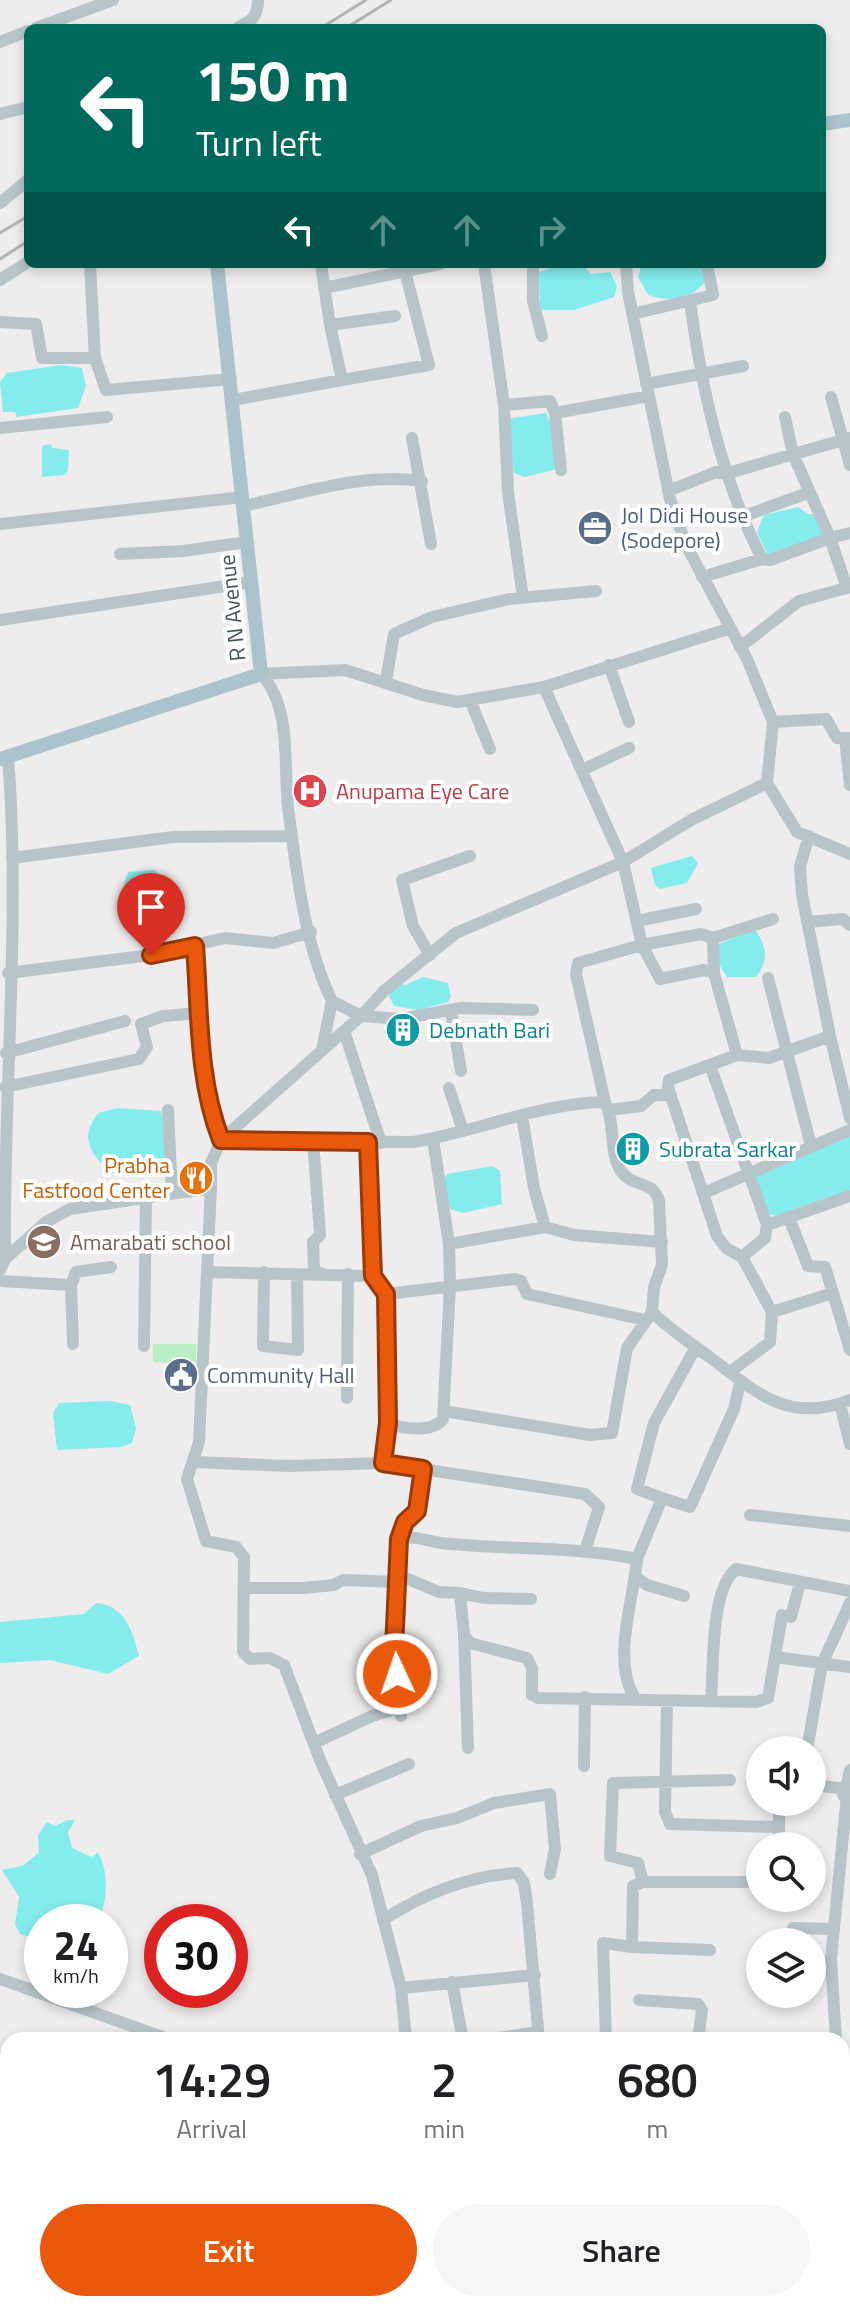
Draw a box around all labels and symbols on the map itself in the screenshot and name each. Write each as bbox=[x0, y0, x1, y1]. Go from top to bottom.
place label: Jol Didi House (Sodepore) bbox=[621, 498, 748, 557]
office icon: Jol Didi House (Sodepore) bbox=[576, 509, 614, 547]
street label: R N Avenue bbox=[210, 553, 254, 663]
hospital icon: Anupama Eye Care bbox=[291, 772, 329, 810]
place label: Anupama Eye Care bbox=[336, 774, 509, 808]
pin bbox=[117, 873, 185, 955]
building icon: Debnath Bari bbox=[384, 1011, 422, 1049]
place label: Debnath Bari bbox=[429, 1013, 550, 1047]
building icon: Subrata Sarkar bbox=[614, 1130, 652, 1168]
place label: Subrata Sarkar bbox=[659, 1132, 796, 1166]
place label: Prabha Fastfood Center bbox=[22, 1148, 170, 1207]
restaurant icon: Prabha Fastfood Center bbox=[177, 1159, 215, 1197]
school or university icon: Amarabati school bbox=[25, 1223, 63, 1261]
place label: Amarabati school bbox=[70, 1225, 231, 1259]
public building icon: Community Hall bbox=[162, 1356, 200, 1394]
place label: Community Hall bbox=[207, 1358, 355, 1392]
position arrow bbox=[355, 1632, 439, 1716]
speed limit sign: 30 bbox=[144, 1904, 248, 2008]

